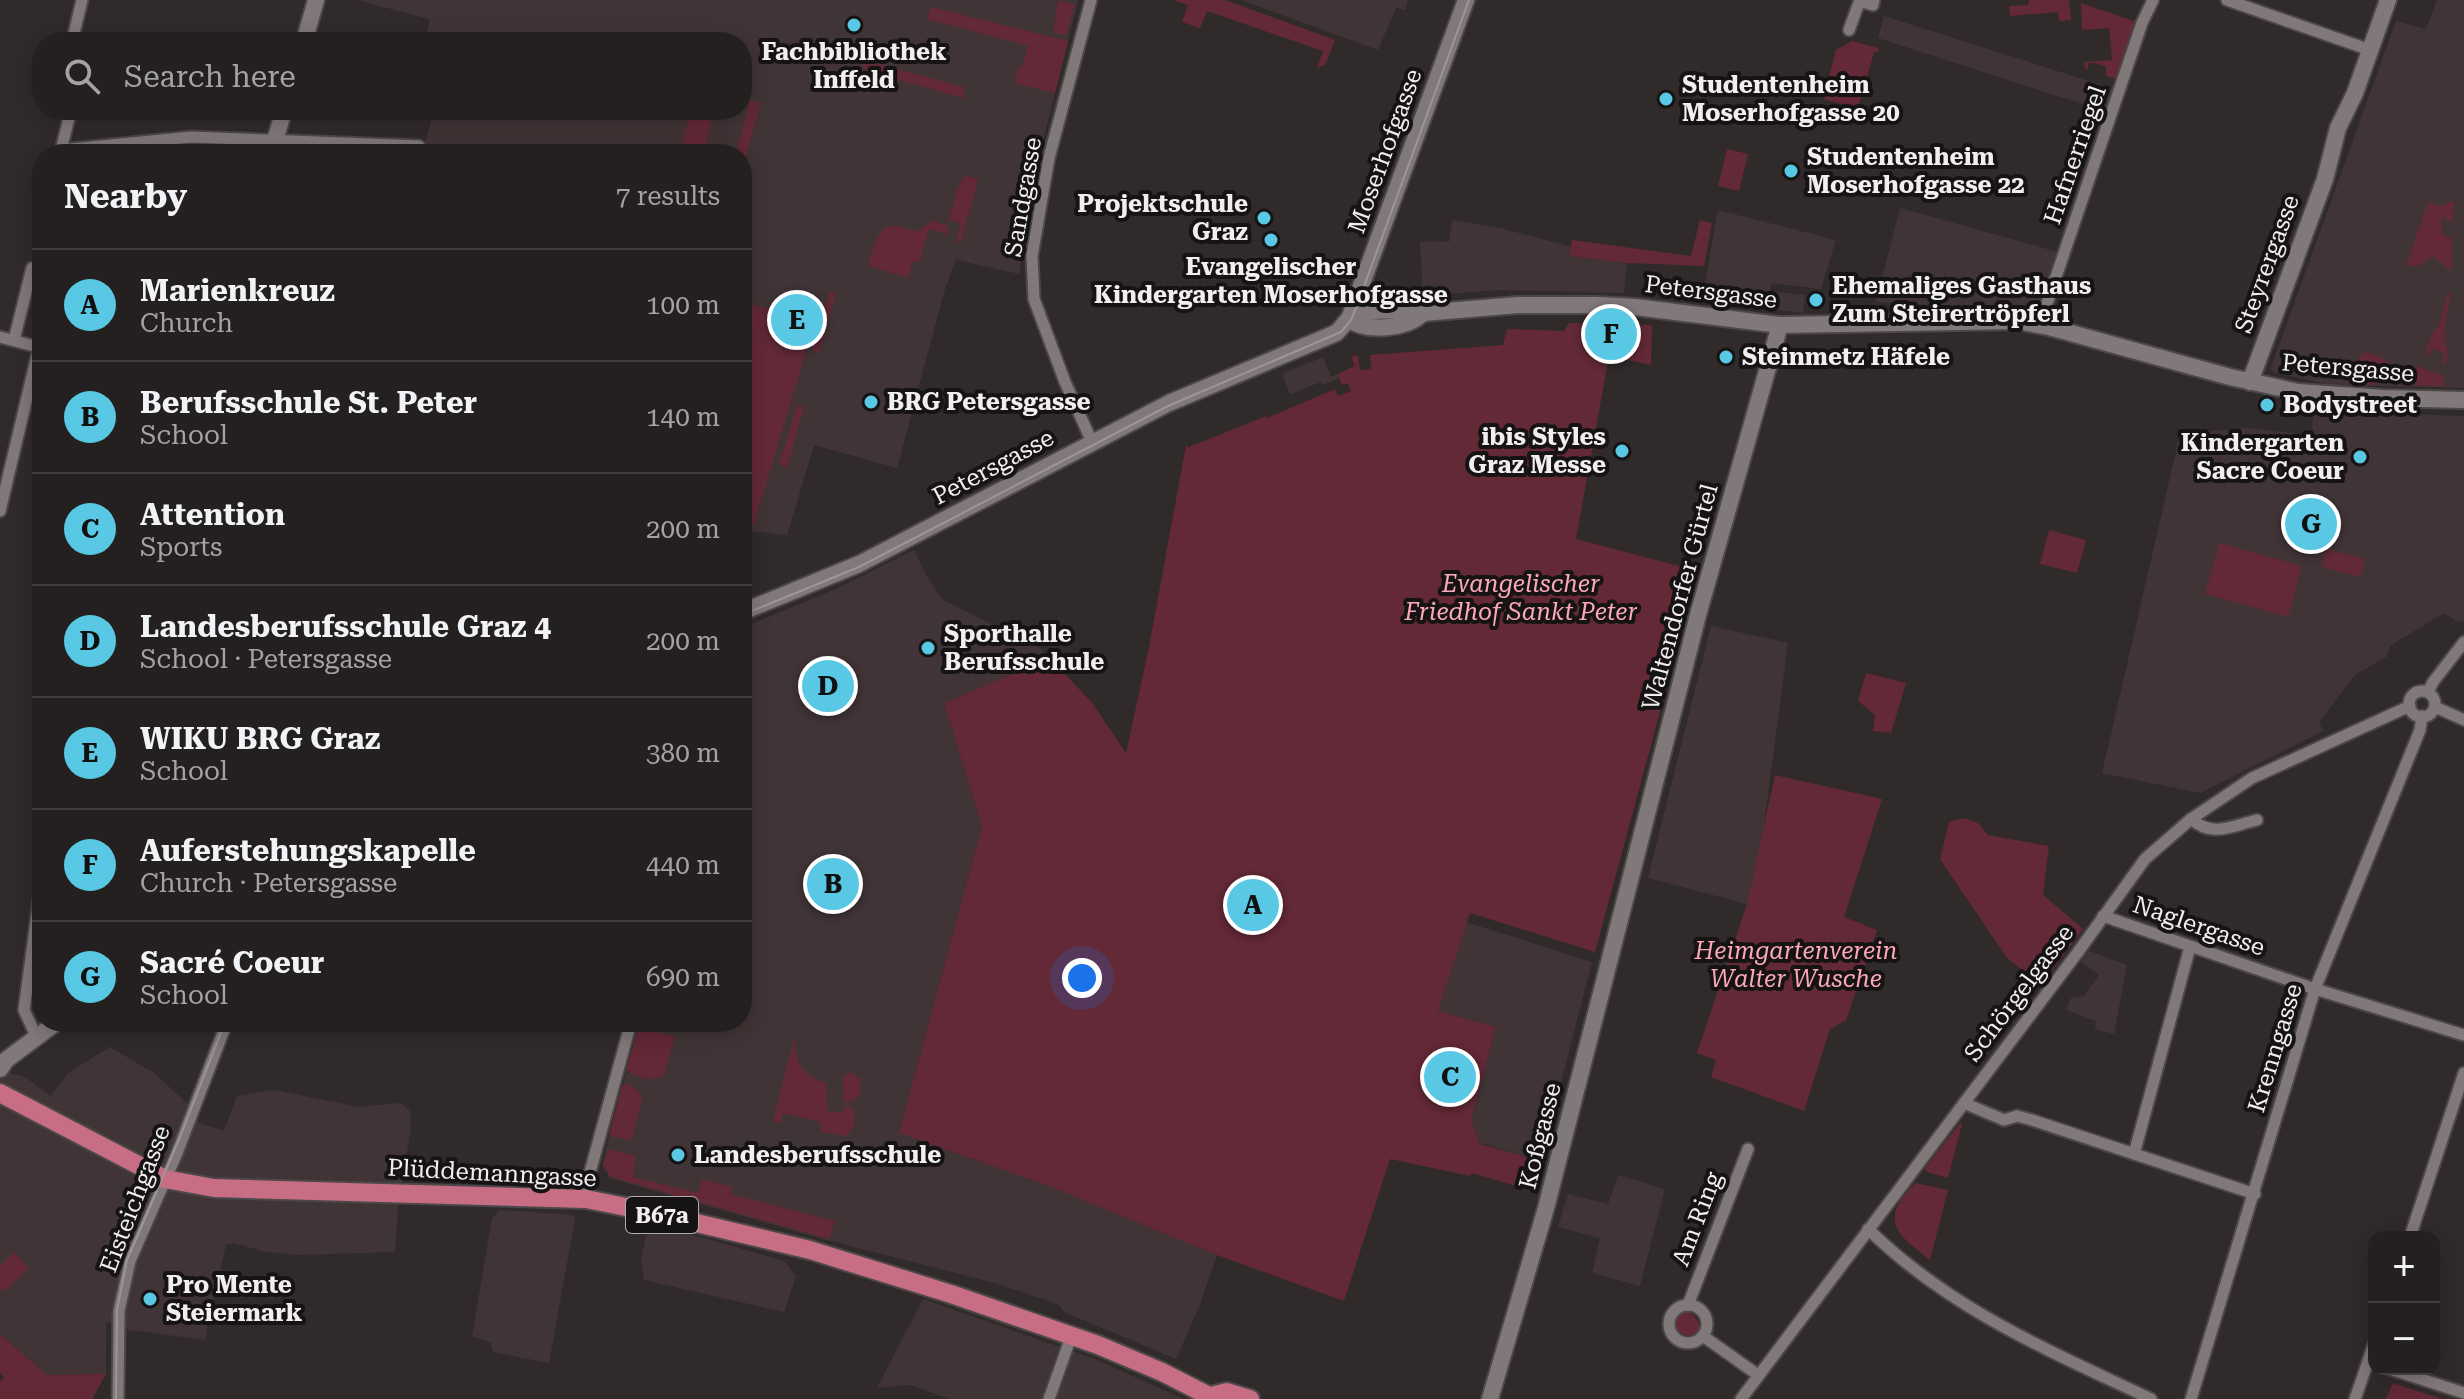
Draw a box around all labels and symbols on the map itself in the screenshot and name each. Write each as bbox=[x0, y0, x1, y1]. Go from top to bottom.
marker: Fachbibliothek Inffeld bbox=[845, 16, 863, 34]
place label: Fachbibliothek Inffeld bbox=[761, 38, 947, 94]
street label: Moserhofgasse bbox=[1342, 65, 1428, 237]
place label: Studentenheim Moserhofgasse 20 bbox=[1682, 71, 1900, 127]
street label: Hafnerriegel bbox=[2038, 82, 2112, 228]
marker: Studentenheim Moserhofgasse 20 bbox=[1657, 90, 1675, 108]
street label: Sandgasse bbox=[999, 135, 1047, 259]
place label: Studentenheim Moserhofgasse 22 bbox=[1807, 143, 2025, 199]
marker: Studentenheim Moserhofgasse 22 bbox=[1782, 162, 1800, 180]
place label: Projektschule Graz bbox=[1077, 190, 1248, 246]
street label: Steyrergasse bbox=[2229, 191, 2305, 337]
marker: Projektschule Graz bbox=[1255, 209, 1273, 227]
marker: Evangelischer Kindergarten Moserhofgasse bbox=[1262, 231, 1280, 249]
place label: Evangelischer Kindergarten Moserhofgasse bbox=[1094, 253, 1448, 309]
street label: Petersgasse bbox=[1643, 270, 1779, 314]
place label: Ehemaliges Gasthaus Zum Steirertröpferl bbox=[1832, 272, 2091, 328]
pin: E bbox=[771, 290, 823, 350]
marker: Ehemaliges Gasthaus Zum Steirertröpferl bbox=[1807, 291, 1825, 309]
pin: F bbox=[1585, 304, 1637, 364]
place label: Steinmetz Häfele bbox=[1742, 343, 1950, 371]
marker: Steinmetz Häfele bbox=[1717, 348, 1735, 366]
street label: Petersgasse bbox=[2280, 348, 2416, 388]
place label: BRG Petersgasse bbox=[887, 388, 1091, 416]
place label: Bodystreet bbox=[2283, 391, 2417, 419]
marker: BRG Petersgasse bbox=[862, 393, 880, 411]
marker: Bodystreet bbox=[2258, 396, 2276, 414]
street label: Petersgasse bbox=[928, 423, 1058, 511]
place label: ibis Styles Graz Messe bbox=[1468, 423, 1606, 479]
place label: Kindergarten Sacre Coeur bbox=[2181, 429, 2344, 485]
marker: ibis Styles Graz Messe bbox=[1613, 442, 1631, 460]
marker: Kindergarten Sacre Coeur bbox=[2351, 448, 2369, 466]
street label: Waltendorfer Gürtel bbox=[1636, 481, 1724, 713]
pin: G bbox=[2285, 494, 2337, 554]
park label: Evangelischer Friedhof Sankt Peter bbox=[1403, 570, 1638, 626]
place label: Sporthalle Berufsschule bbox=[944, 620, 1104, 676]
marker: Sporthalle Berufsschule bbox=[919, 639, 937, 657]
pin: D bbox=[802, 656, 854, 716]
pin: B bbox=[807, 854, 859, 914]
pin: A bbox=[1227, 875, 1279, 935]
street label: Naglergasse bbox=[2129, 890, 2269, 962]
street label: Schörgelgasse bbox=[1959, 919, 2079, 1067]
park label: Heimgartenverein Walter Wusche bbox=[1694, 937, 1897, 993]
your location bbox=[1062, 958, 1102, 998]
street label: Krenngasse bbox=[2242, 980, 2308, 1116]
pin: C bbox=[1424, 1047, 1476, 1107]
street label: Koßgasse bbox=[1513, 1080, 1567, 1192]
street label: Eisteichgasse bbox=[94, 1122, 176, 1276]
place label: Landesberufsschule bbox=[694, 1141, 941, 1169]
marker: Landesberufsschule bbox=[669, 1146, 687, 1164]
street label: Plüddemanngasse bbox=[387, 1154, 597, 1192]
street label: Am Ring bbox=[1666, 1168, 1728, 1270]
road number: B67a bbox=[626, 1197, 698, 1233]
place label: Pro Mente Steiermark bbox=[166, 1271, 303, 1327]
marker: Pro Mente Steiermark bbox=[141, 1290, 159, 1308]

